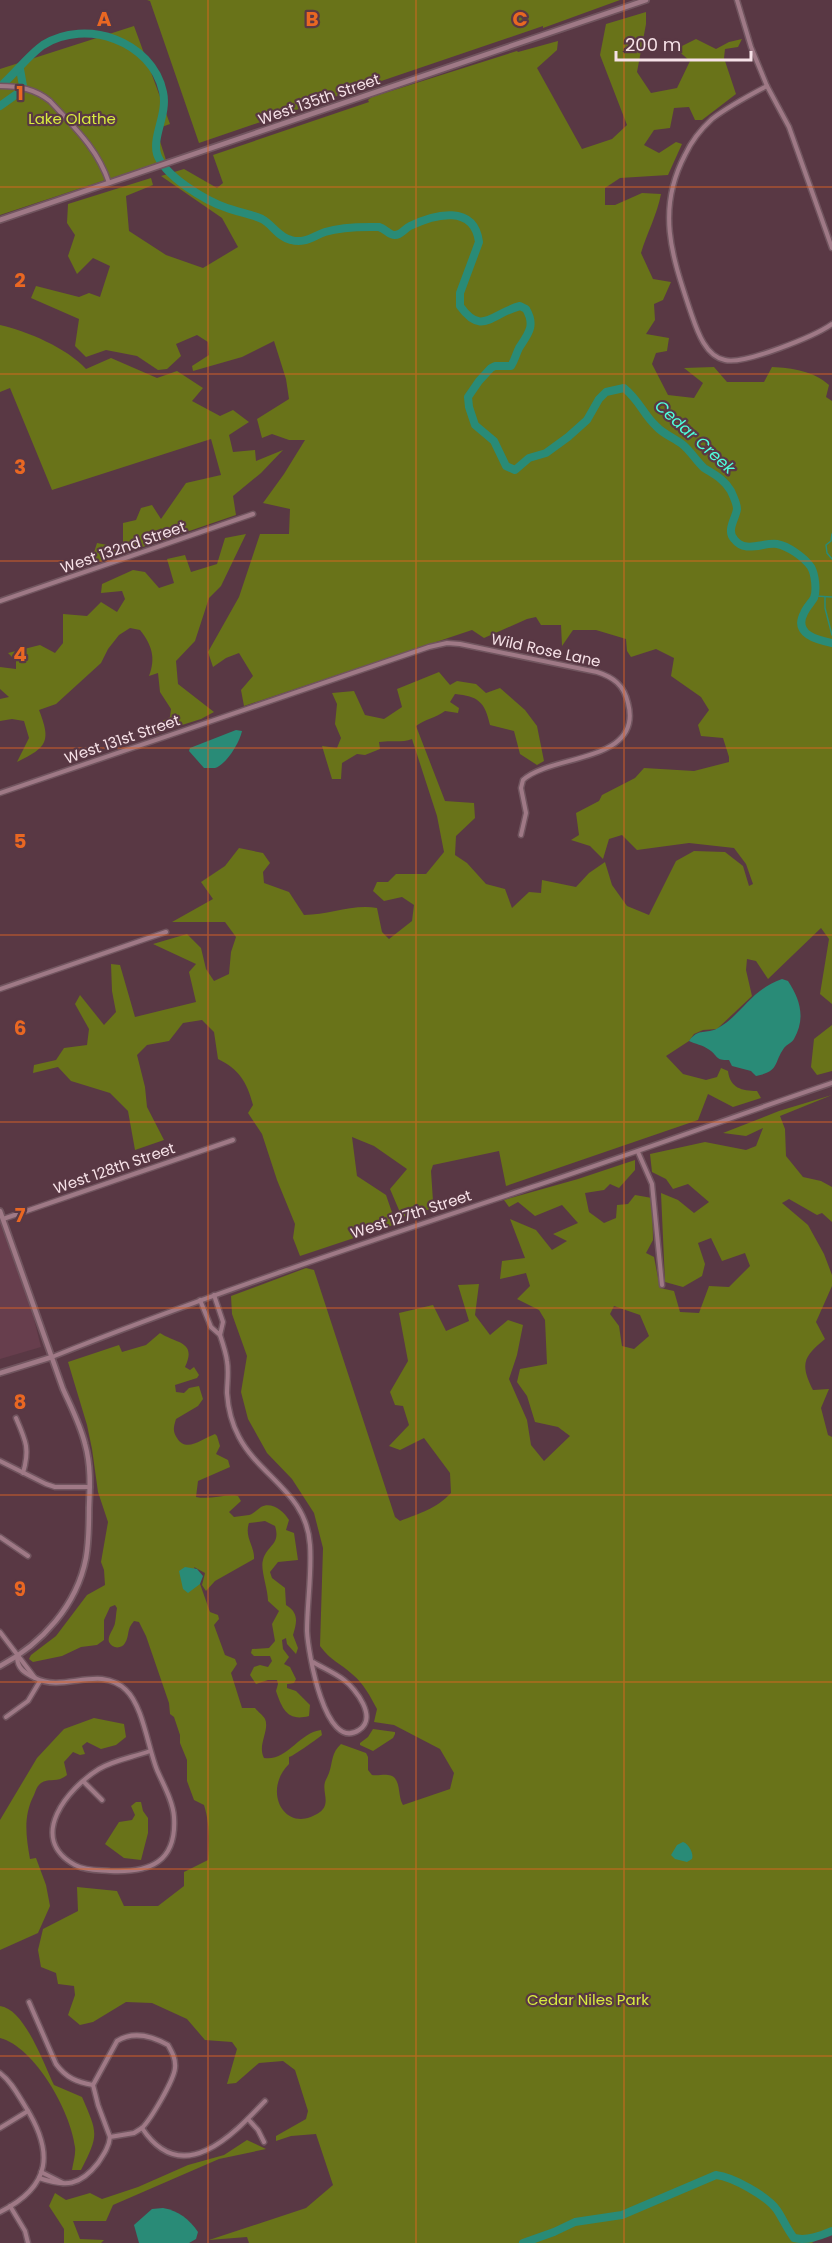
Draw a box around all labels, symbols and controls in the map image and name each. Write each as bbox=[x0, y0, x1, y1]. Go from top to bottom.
text: A bbox=[97, 5, 112, 33]
text: B bbox=[305, 5, 319, 33]
text: C bbox=[512, 5, 528, 33]
scale bar bbox=[616, 24, 751, 62]
text: 200 m bbox=[625, 32, 681, 57]
street label: West 135th Street bbox=[255, 68, 383, 130]
text: 1 bbox=[16, 79, 24, 107]
park label: Lake Olathe bbox=[28, 108, 116, 129]
text: 2 bbox=[14, 266, 26, 294]
water label: Cedar Creek bbox=[650, 395, 741, 480]
text: 3 bbox=[14, 453, 26, 481]
street label: West 132nd Street bbox=[58, 516, 188, 578]
street label: Wild Rose Lane bbox=[489, 628, 603, 672]
text: 4 bbox=[13, 640, 27, 668]
street label: West 131st Street bbox=[61, 709, 183, 769]
text: 5 bbox=[14, 827, 27, 855]
text: 6 bbox=[14, 1014, 26, 1042]
street label: West 128th Street bbox=[50, 1137, 178, 1199]
street label: West 127th Street bbox=[348, 1185, 474, 1243]
text: 7 bbox=[15, 1201, 26, 1229]
text: 8 bbox=[14, 1388, 26, 1416]
text: 9 bbox=[14, 1575, 26, 1603]
park label: Cedar Niles Park bbox=[527, 1989, 649, 2010]

